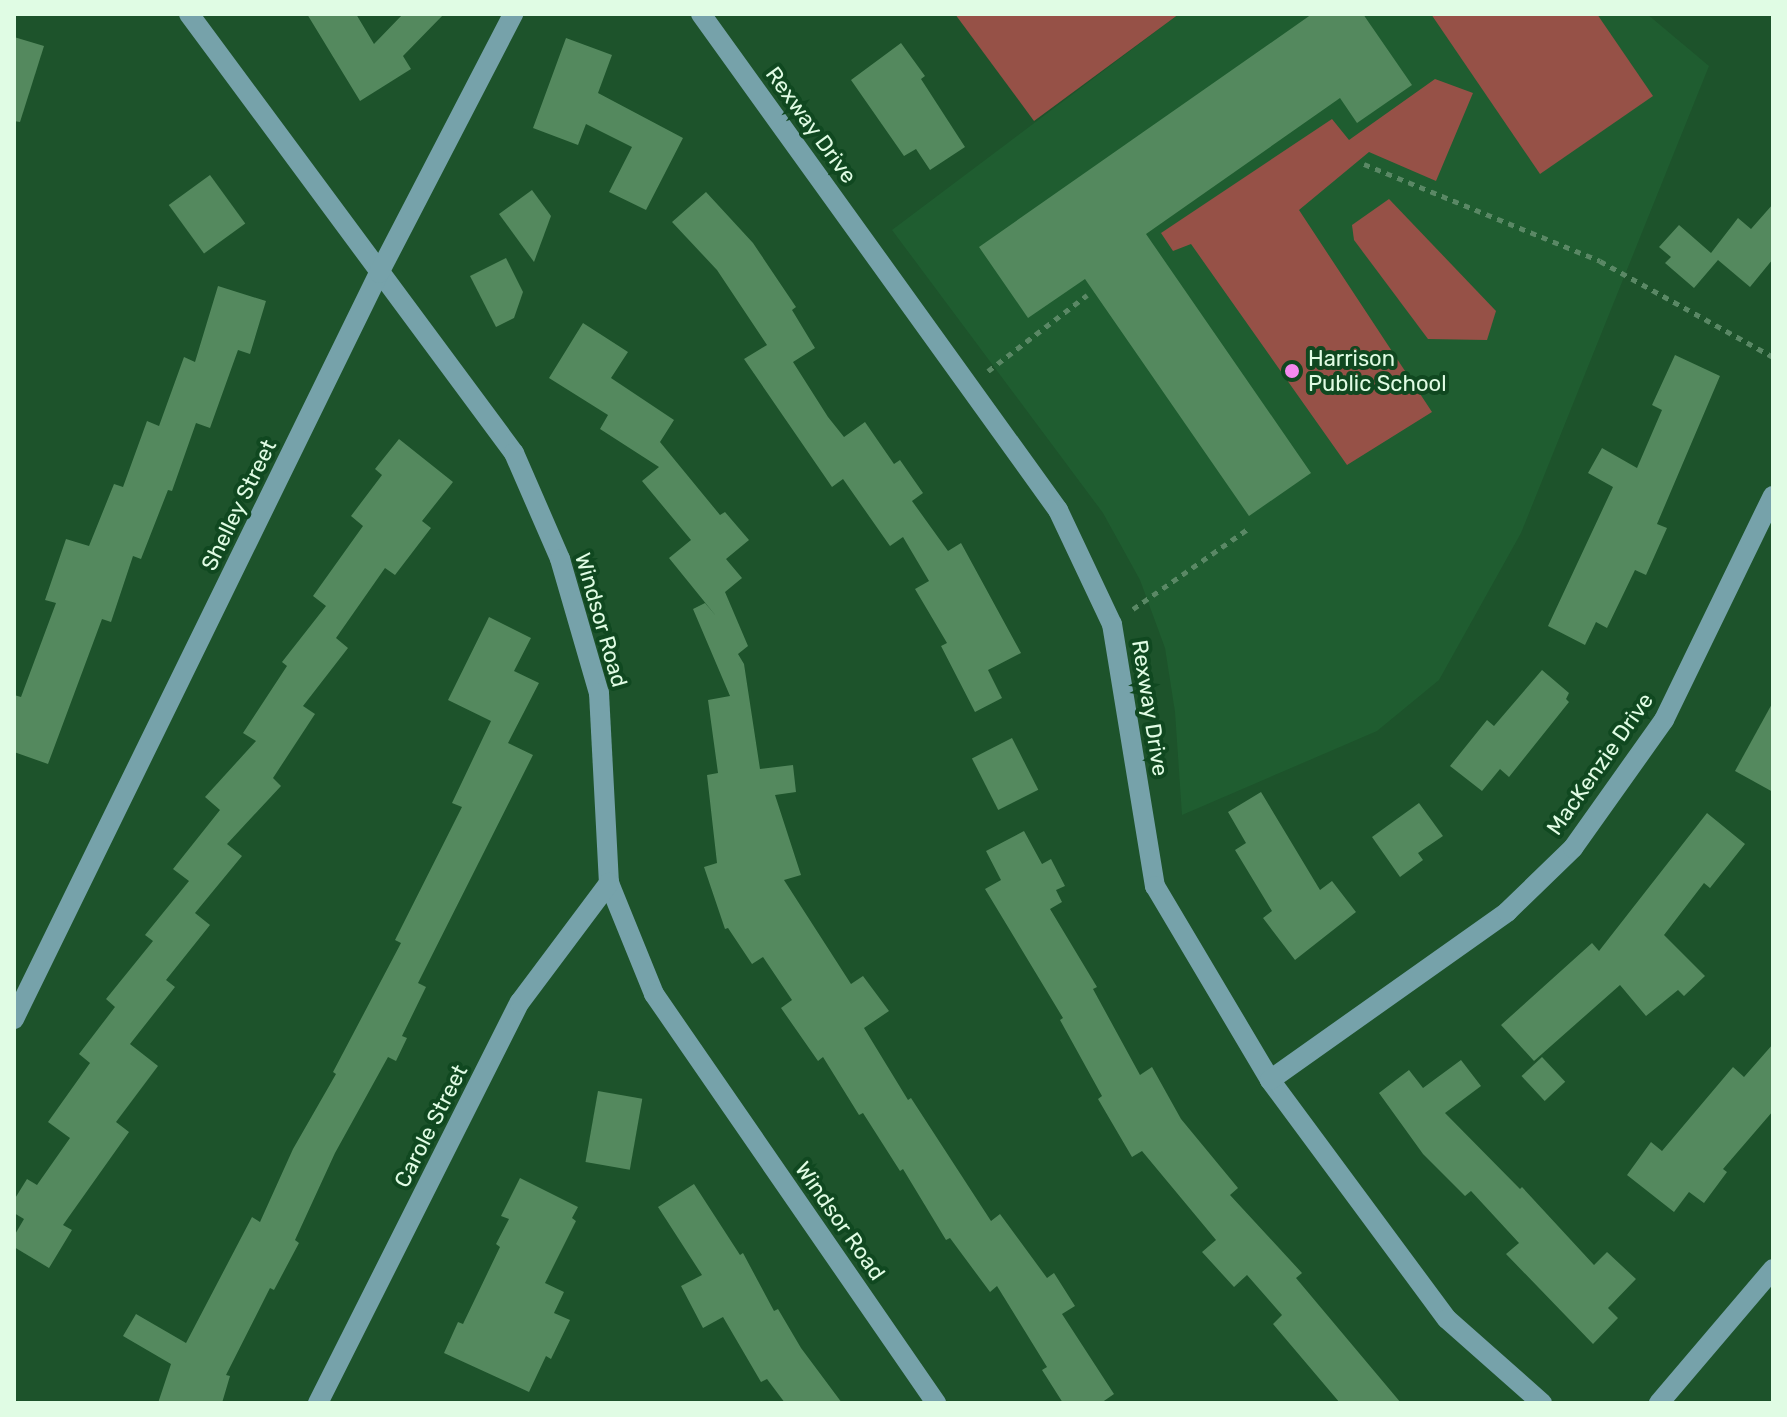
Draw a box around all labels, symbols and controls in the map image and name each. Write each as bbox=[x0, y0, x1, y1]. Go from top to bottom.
street label: Rexway Drive bbox=[760, 61, 862, 189]
place label: Harrison Public School bbox=[1308, 345, 1446, 396]
marker: Harrison Public School bbox=[1283, 362, 1301, 380]
street label: Shelley Street bbox=[196, 435, 282, 575]
street label: Windsor Road bbox=[569, 550, 633, 690]
street label: Rexway Drive bbox=[1126, 638, 1174, 778]
street label: MacKenzie Drive bbox=[1541, 688, 1659, 840]
street label: Carole Street bbox=[389, 1060, 473, 1192]
street label: Windsor Road bbox=[789, 1156, 891, 1286]

